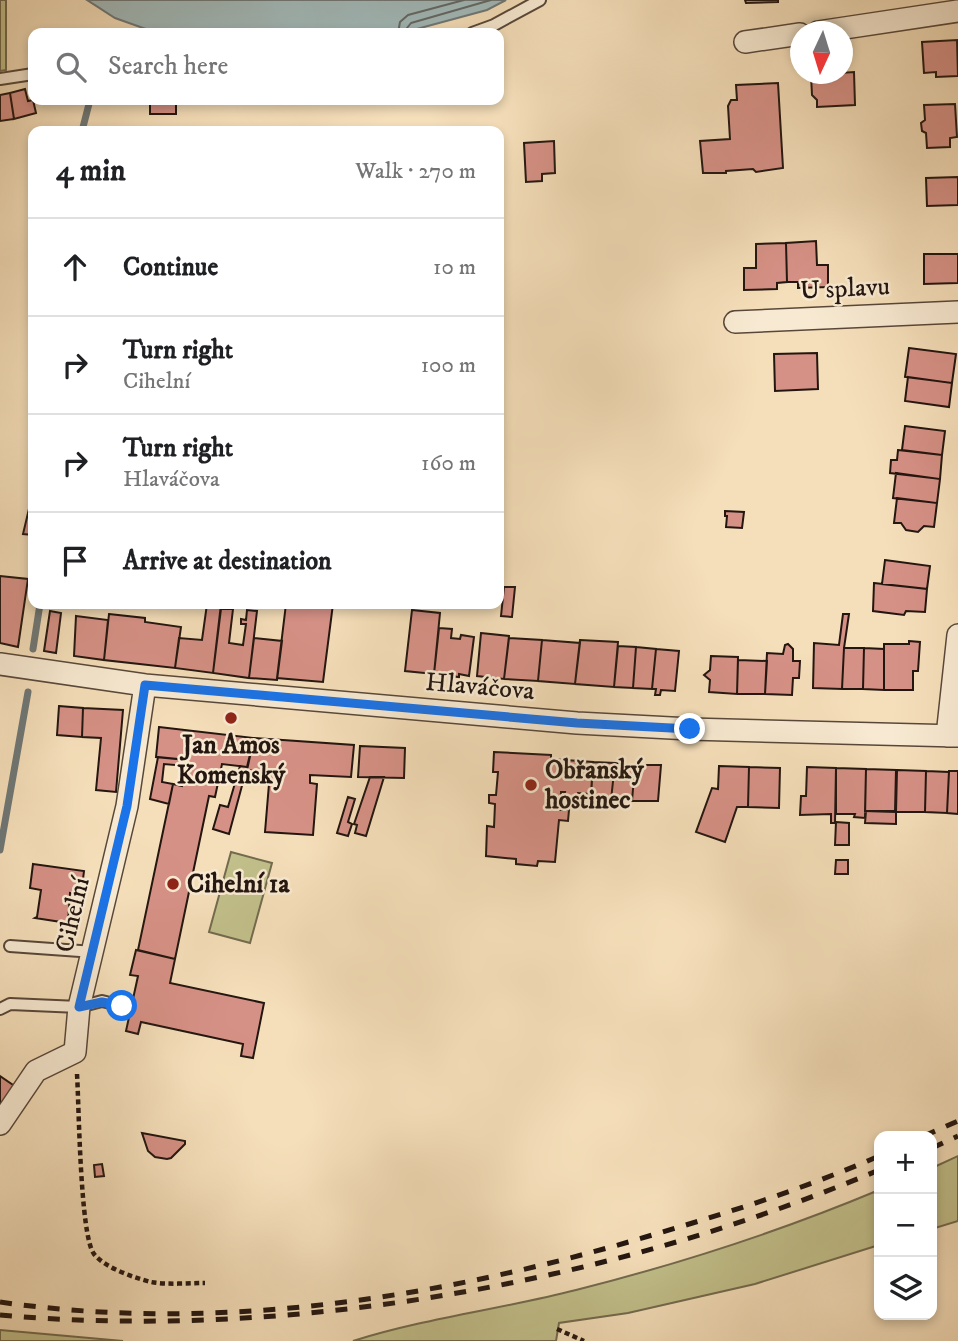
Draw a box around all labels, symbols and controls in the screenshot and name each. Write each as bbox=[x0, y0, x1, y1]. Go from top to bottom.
north arrow bbox=[790, 21, 853, 84]
search box bbox=[28, 28, 504, 105]
icon: search bbox=[52, 48, 90, 86]
text: Search here bbox=[108, 50, 228, 83]
text: 4 min bbox=[56, 153, 126, 190]
text: Walk · 270 m bbox=[355, 157, 476, 186]
icon: ahead bbox=[56, 248, 94, 286]
text: Continue bbox=[123, 251, 218, 284]
text: 10 m bbox=[433, 253, 476, 282]
street label: U splavu bbox=[799, 270, 891, 308]
text: Turn right bbox=[123, 334, 233, 367]
icon: right bbox=[56, 346, 94, 384]
text: 100 m bbox=[421, 351, 476, 380]
text: Cihelní bbox=[123, 367, 190, 396]
text: Turn right bbox=[123, 432, 233, 465]
icon: right bbox=[56, 444, 94, 482]
text: 160 m bbox=[421, 449, 476, 478]
text: Hlaváčova bbox=[123, 465, 220, 494]
icon: arrive bbox=[56, 542, 94, 580]
text: Arrive at destination bbox=[123, 545, 332, 578]
street label: Hlaváčova bbox=[424, 666, 536, 708]
marker: Jan Amos Komenský bbox=[223, 710, 239, 726]
route end bbox=[674, 713, 705, 744]
place label: Jan Amos Komenský bbox=[177, 729, 286, 792]
place label: Obřanský hostinec bbox=[544, 754, 644, 817]
marker: Obřanský hostinec bbox=[523, 777, 539, 793]
place label: Cihelní 1a bbox=[187, 868, 290, 901]
street label: Cihelní bbox=[48, 873, 98, 956]
marker: Cihelní 1a bbox=[165, 876, 181, 892]
route start bbox=[106, 990, 137, 1021]
map controls bbox=[874, 1131, 937, 1320]
button: + bbox=[874, 1131, 937, 1194]
button: − bbox=[874, 1194, 937, 1257]
button: layers bbox=[874, 1257, 937, 1320]

